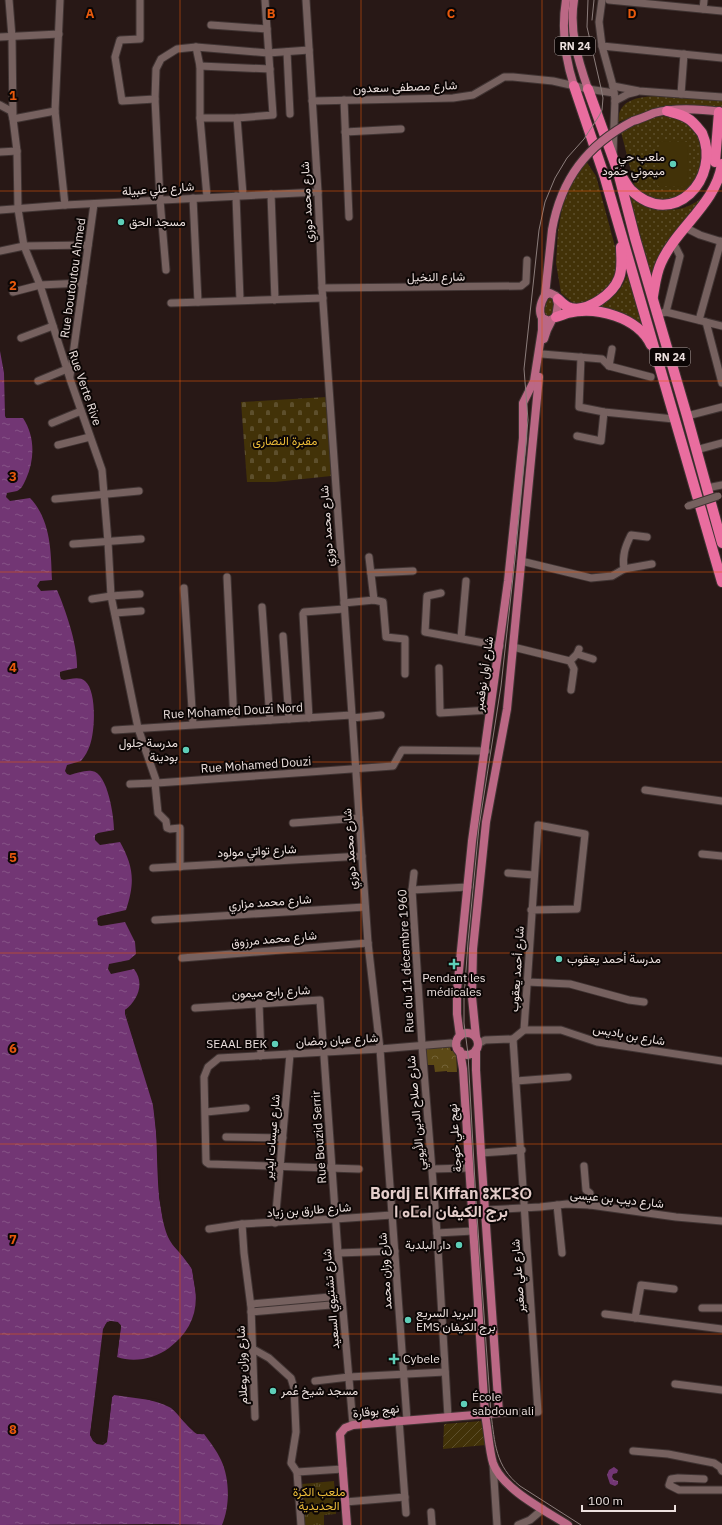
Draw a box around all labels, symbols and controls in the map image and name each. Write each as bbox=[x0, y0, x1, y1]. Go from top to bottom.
text: A bbox=[86, 5, 95, 22]
text: B bbox=[267, 5, 276, 22]
text: C bbox=[447, 5, 456, 22]
text: D bbox=[627, 5, 637, 22]
road number: RN 24 bbox=[555, 37, 595, 55]
street label: شارع مصطفى سعدون bbox=[352, 77, 458, 98]
text: 1 bbox=[9, 87, 17, 104]
place label: ملعب حي ميموني حمّود bbox=[602, 149, 665, 181]
marker: ملعب حي ميموني حمّود bbox=[668, 159, 678, 169]
street label: شارع محمد دوزي bbox=[297, 161, 319, 243]
street label: شارع علي عبيلة bbox=[121, 178, 195, 202]
place label: مسجد الحق bbox=[129, 214, 186, 230]
street label: Rue boutoutou Ahmed bbox=[57, 217, 88, 339]
marker: مسجد الحق bbox=[116, 217, 126, 227]
street label: شارع النخيل bbox=[407, 268, 465, 287]
text: 2 bbox=[9, 277, 17, 294]
street label: Rue Verte Rive bbox=[66, 348, 105, 428]
road number: RN 24 bbox=[650, 348, 690, 366]
park label: مقبرة النصارى bbox=[253, 433, 317, 449]
text: 3 bbox=[9, 468, 17, 485]
street label: شارع محمد دوزي bbox=[316, 485, 340, 567]
street label: شارع أول نوفمبر bbox=[471, 635, 498, 714]
text: 4 bbox=[9, 659, 17, 676]
street label: Rue Mohamed Douzi Nord bbox=[163, 699, 303, 722]
place label: مدرسة جلول بودينة bbox=[119, 735, 178, 765]
marker: مدرسة جلول بودينة bbox=[181, 745, 191, 755]
street label: Rue Mohamed Douzi bbox=[200, 753, 312, 776]
street label: شارع محمد دوزي bbox=[339, 808, 363, 890]
street label: شارع تواتي مولود bbox=[217, 841, 297, 863]
text: 5 bbox=[9, 849, 17, 866]
street label: Rue du 11 décembre 1960 bbox=[394, 889, 417, 1033]
street label: شارع محمد مزاري bbox=[228, 891, 312, 915]
street label: شارع أحمد يعقوب bbox=[506, 925, 529, 1013]
street label: شارع محمد مرزوق bbox=[230, 927, 318, 952]
place label: مدرسة أحمد يعقوب bbox=[567, 951, 661, 967]
marker: مدرسة أحمد يعقوب bbox=[554, 954, 564, 964]
marker: Pendant les médicales bbox=[448, 958, 460, 970]
place label: Pendant les médicales bbox=[422, 970, 486, 999]
street label: شارع رابح ميمون bbox=[231, 982, 311, 1003]
street label: شارع بن باديس bbox=[591, 1021, 666, 1050]
street label: شارع عبان رمضان bbox=[295, 1030, 379, 1051]
place label: SEAAL BEK bbox=[206, 1036, 267, 1051]
marker: SEAAL BEK bbox=[270, 1039, 280, 1049]
text: 6 bbox=[9, 1040, 17, 1057]
street label: شارع صلاح الدين الأيوبي bbox=[403, 1055, 431, 1171]
street label: Rue Bouzid Serrir bbox=[308, 1089, 329, 1184]
street label: شارع عيسات ايدير bbox=[260, 1094, 285, 1182]
street label: نهج علي خوجة bbox=[445, 1103, 467, 1173]
district label: Bordj El Kiffan ⵓⵣⵎⵉⵔ ⵏ ⴰⵎⴰⵏ برج الكيفان bbox=[370, 1183, 532, 1222]
street label: شارع ديب بن عيسى bbox=[569, 1186, 665, 1213]
street label: شارع طارق بن زياد bbox=[266, 1199, 352, 1222]
text: 7 bbox=[9, 1231, 17, 1248]
street label: شارع وزان محمد bbox=[374, 1232, 397, 1310]
place label: دار البلدية bbox=[405, 1237, 451, 1253]
street label: شارع علي صغير bbox=[507, 1238, 531, 1314]
marker: دار البلدية bbox=[454, 1240, 464, 1250]
street label: شارع تشتيوي السعيد bbox=[319, 1248, 345, 1350]
place label: البريد السريع EMS برج الكيفان bbox=[416, 1305, 496, 1336]
marker: البريد السريع EMS برج الكيفان bbox=[403, 1315, 413, 1325]
street label: شارع وزان بوعلام bbox=[233, 1325, 252, 1405]
place label: Cybele bbox=[403, 1351, 440, 1366]
marker: Cybele bbox=[388, 1353, 400, 1365]
place label: مسجد شيخ عُمر bbox=[280, 1383, 358, 1400]
marker: مسجد شيخ عُمر bbox=[268, 1386, 278, 1396]
place label: École sabdoun ali bbox=[472, 1389, 534, 1418]
marker: École sabdoun ali bbox=[459, 1399, 469, 1409]
street label: نهج بوقارة bbox=[352, 1400, 400, 1423]
text: 8 bbox=[9, 1421, 17, 1438]
park label: ملعب الكرة الحديدية bbox=[293, 1484, 345, 1513]
scale bar bbox=[582, 1487, 675, 1513]
text: 100 m bbox=[588, 1493, 623, 1508]

